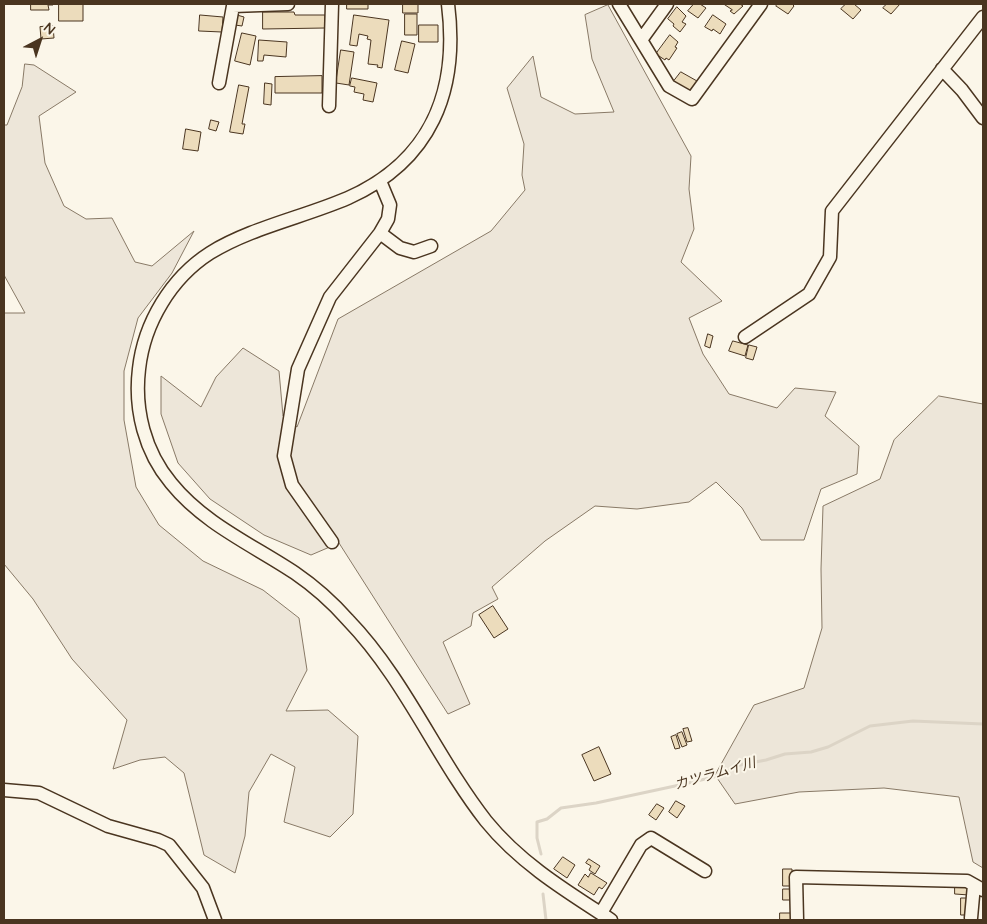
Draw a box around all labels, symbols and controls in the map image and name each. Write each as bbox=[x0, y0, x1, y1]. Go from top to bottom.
north arrow bbox=[15, 15, 65, 65]
text: N bbox=[40, 18, 59, 39]
water label: カツラムイ川 bbox=[672, 754, 758, 794]

